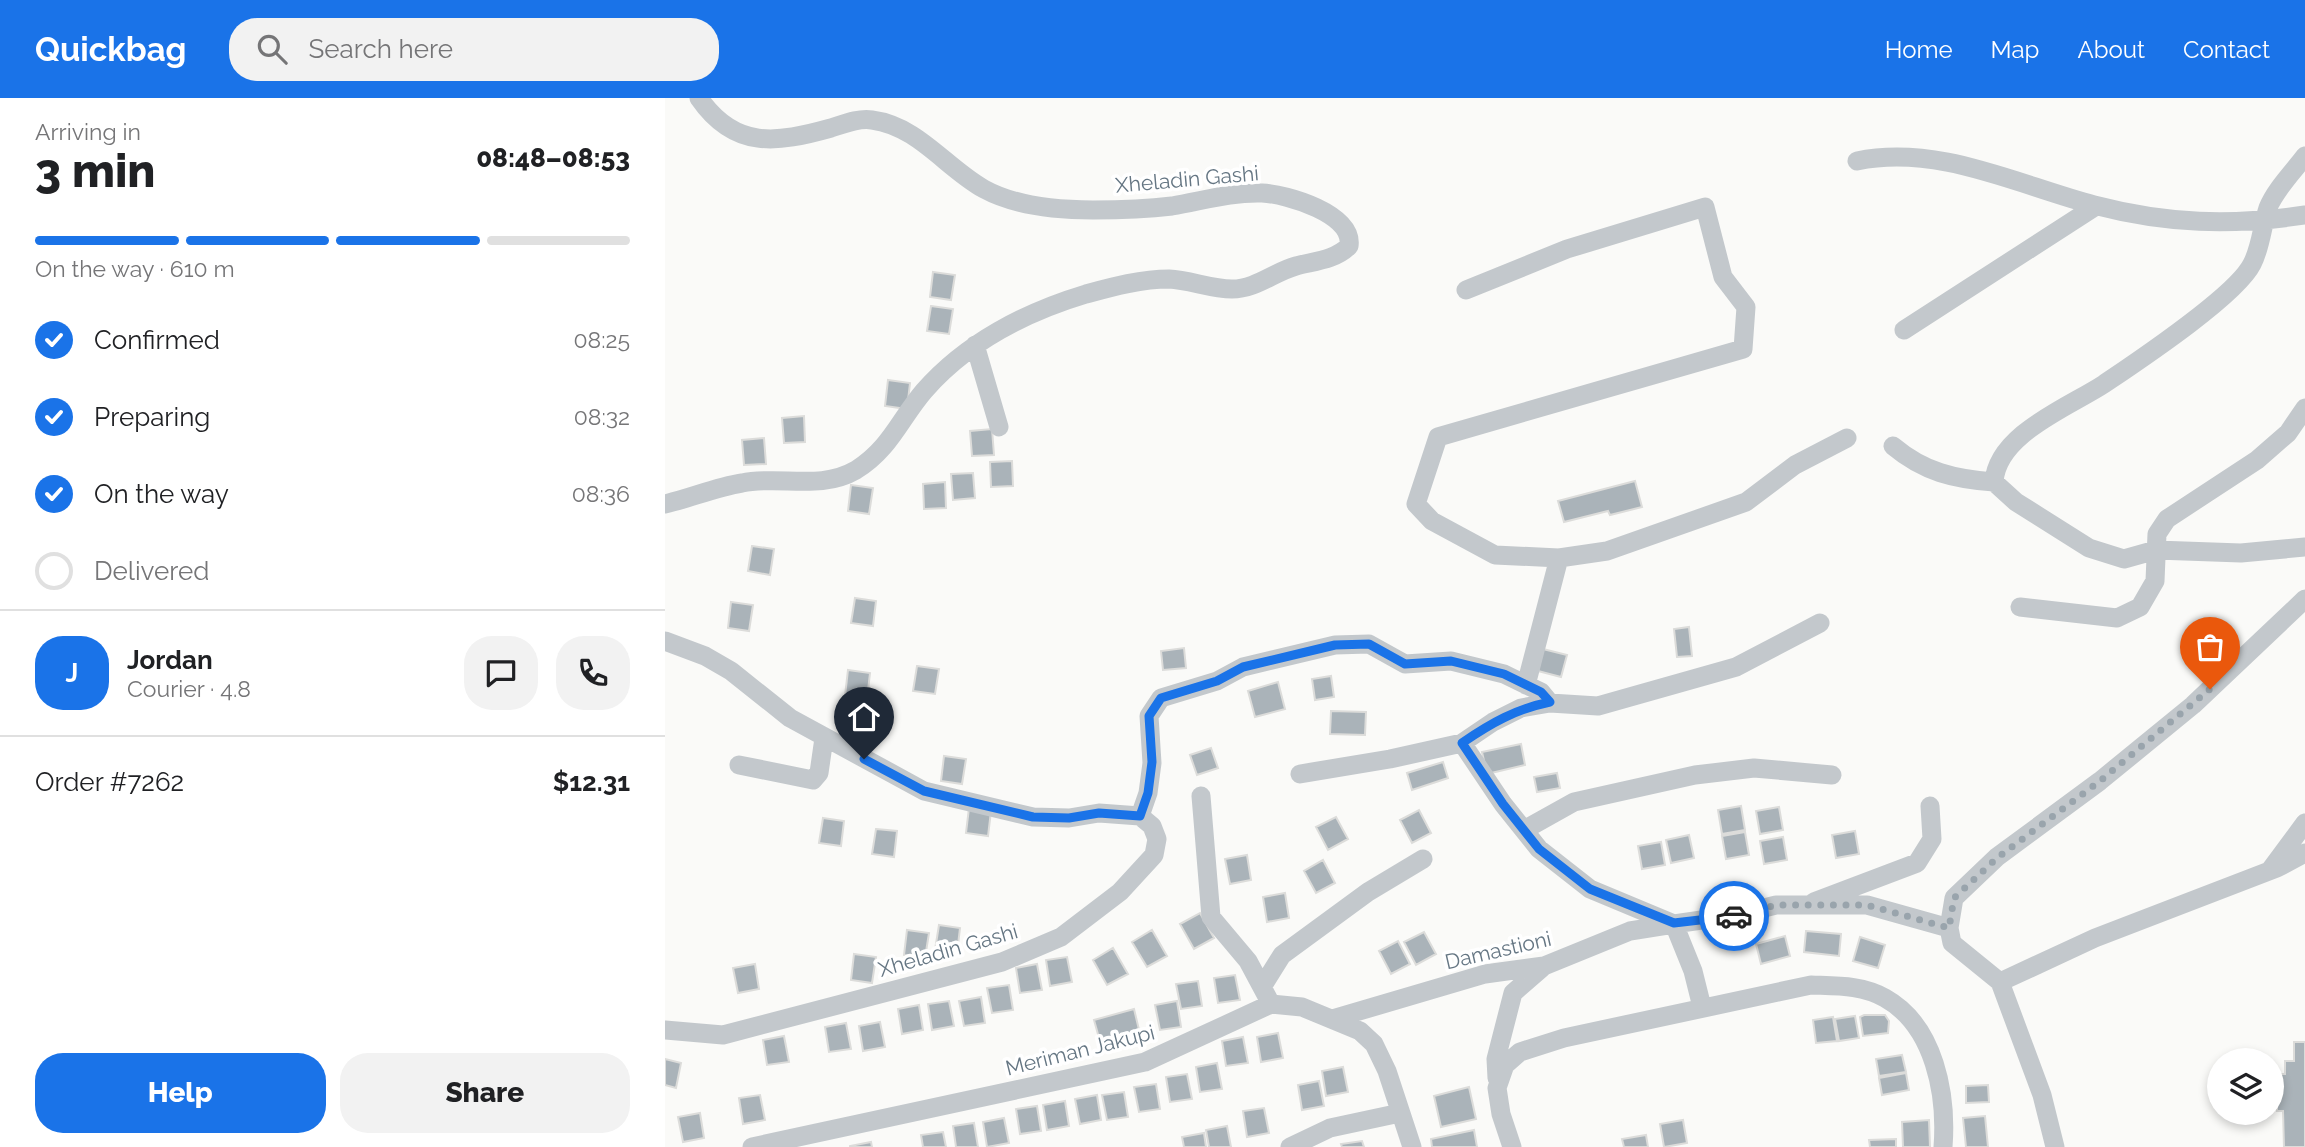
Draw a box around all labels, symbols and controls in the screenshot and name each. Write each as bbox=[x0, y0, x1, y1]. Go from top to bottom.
search box bbox=[229, 18, 719, 81]
text: Quickbag bbox=[35, 30, 187, 69]
icon: search bbox=[253, 30, 291, 68]
text: Search here bbox=[309, 34, 453, 64]
text: Home bbox=[1885, 35, 1953, 64]
text: Map bbox=[1991, 35, 2039, 64]
text: About bbox=[2077, 35, 2145, 64]
text: Contact bbox=[2183, 35, 2270, 64]
text: Arriving in bbox=[35, 118, 141, 145]
text: 08:48–08:53 bbox=[476, 143, 630, 173]
text: 3 min bbox=[35, 144, 155, 198]
street label: Xheladin Gashi bbox=[1114, 160, 1260, 198]
text: On the way · 610 m bbox=[35, 255, 235, 282]
icon: check bbox=[35, 321, 73, 359]
text: Confirmed bbox=[94, 325, 220, 355]
text: 08:25 bbox=[573, 326, 630, 353]
icon: check bbox=[35, 398, 73, 436]
text: Preparing bbox=[94, 402, 210, 432]
text: 08:32 bbox=[574, 403, 630, 430]
icon: check bbox=[35, 475, 73, 513]
text: On the way bbox=[94, 479, 229, 509]
text: 08:36 bbox=[572, 480, 630, 507]
text: Delivered bbox=[94, 556, 209, 586]
pin bbox=[2180, 617, 2240, 689]
icon: bag bbox=[2191, 628, 2229, 666]
button: chat bbox=[464, 636, 538, 710]
button: phone bbox=[556, 636, 630, 710]
text: Jordan bbox=[127, 645, 213, 675]
text: J bbox=[66, 658, 78, 688]
text: Courier · 4.8 bbox=[127, 675, 251, 702]
pin bbox=[834, 687, 894, 759]
icon: home bbox=[845, 698, 883, 736]
text: Order #7262 bbox=[35, 767, 184, 797]
text: $12.31 bbox=[553, 767, 630, 797]
courier bbox=[1699, 881, 1769, 951]
icon: car bbox=[1715, 897, 1753, 935]
street label: Xheladin Gashi bbox=[875, 918, 1021, 982]
street label: Damastioni bbox=[1442, 926, 1554, 974]
street label: Meriman Jakupi bbox=[1003, 1019, 1157, 1081]
map controls bbox=[2207, 1048, 2284, 1125]
button: layers bbox=[2207, 1048, 2284, 1125]
button: Help bbox=[35, 1053, 326, 1133]
button: Share bbox=[340, 1053, 630, 1133]

